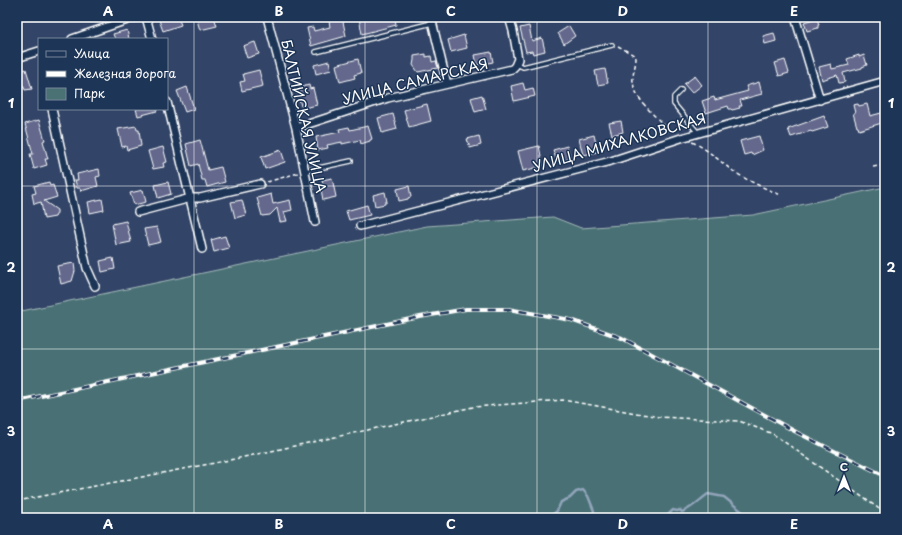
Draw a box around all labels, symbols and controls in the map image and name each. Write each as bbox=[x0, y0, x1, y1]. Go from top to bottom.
text: A bbox=[103, 1, 113, 20]
text: B bbox=[275, 1, 284, 20]
text: C bbox=[446, 1, 456, 20]
text: D bbox=[618, 1, 628, 20]
text: E bbox=[790, 1, 798, 20]
street label: БАЛТИЙСКАЯ УЛИЦА bbox=[276, 37, 332, 195]
legend bbox=[38, 38, 168, 110]
text: Улица bbox=[74, 44, 110, 62]
street label: УЛИЦА САМАРСКАЯ bbox=[340, 53, 490, 109]
text: Железная дорога bbox=[74, 64, 177, 82]
text: Парк bbox=[74, 84, 106, 102]
text: 1 bbox=[8, 93, 14, 112]
text: 1 bbox=[888, 93, 894, 112]
street label: УЛИЦА МИХАЛКОВСКАЯ bbox=[530, 107, 708, 177]
text: 2 bbox=[6, 257, 16, 276]
text: 2 bbox=[886, 257, 896, 276]
text: 3 bbox=[7, 421, 16, 440]
text: 3 bbox=[887, 421, 896, 440]
north arrow bbox=[824, 457, 864, 497]
text: С bbox=[840, 458, 848, 475]
text: A bbox=[103, 514, 113, 533]
text: B bbox=[275, 514, 284, 533]
text: C bbox=[446, 514, 456, 533]
text: D bbox=[618, 514, 628, 533]
text: E bbox=[790, 514, 798, 533]

